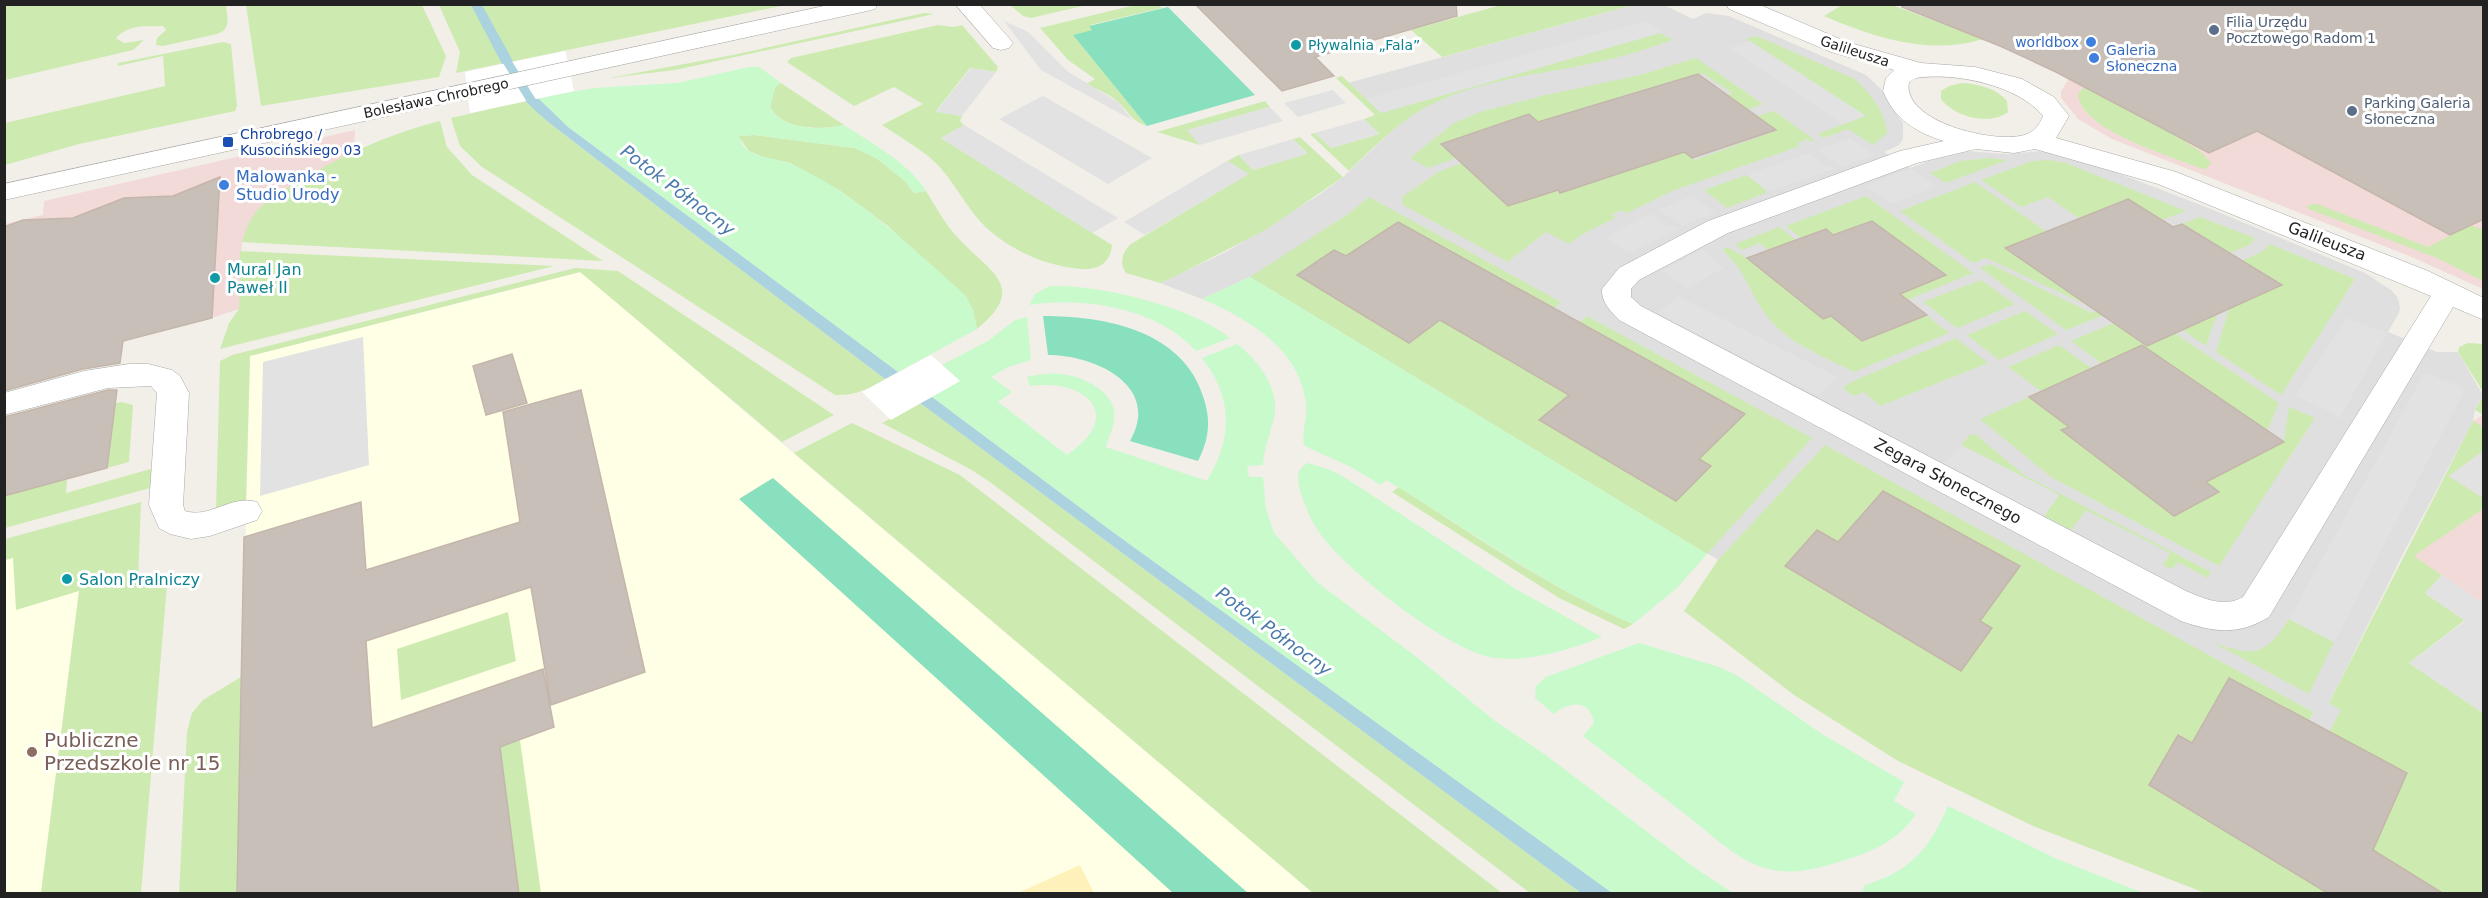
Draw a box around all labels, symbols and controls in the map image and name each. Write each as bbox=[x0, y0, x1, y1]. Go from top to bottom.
place label: Filia Urzędu Pocztowego Radom 1 bbox=[2226, 14, 2376, 46]
marker: Filia Urzędu Pocztowego Radom 1 bbox=[2207, 23, 2221, 37]
street label: Galileusza bbox=[1818, 32, 1892, 70]
place label: worldbox bbox=[2015, 34, 2079, 50]
marker: worldbox bbox=[2084, 35, 2098, 49]
place label: Pływalnia „Fala” bbox=[1308, 37, 1420, 53]
marker: Pływalnia „Fala” bbox=[1289, 38, 1303, 52]
place label: Galeria Słoneczna bbox=[2106, 42, 2177, 74]
marker: Galeria Słoneczna bbox=[2087, 51, 2101, 65]
street label: Bolesława Chrobrego bbox=[362, 75, 510, 121]
place label: Parking Galeria Słoneczna bbox=[2364, 95, 2471, 127]
marker: Parking Galeria Słoneczna bbox=[2345, 104, 2359, 118]
place label: Chrobrego / Kusocińskiego 03 bbox=[240, 126, 361, 158]
marker: Chrobrego / Kusocińskiego 03 bbox=[221, 135, 235, 149]
water label: Potok Północny bbox=[617, 140, 739, 240]
place label: Malowanka - Studio Urody bbox=[236, 167, 339, 204]
marker: Malowanka - Studio Urody bbox=[217, 178, 231, 192]
street label: Galileusza bbox=[2285, 217, 2369, 265]
place label: Mural Jan Paweł II bbox=[227, 260, 302, 297]
marker: Mural Jan Paweł II bbox=[208, 271, 222, 285]
street label: Zegara Słonecznego bbox=[1871, 434, 2025, 528]
place label: Salon Pralniczy bbox=[79, 570, 200, 589]
marker: Salon Pralniczy bbox=[60, 572, 74, 586]
water label: Potok Północny bbox=[1212, 582, 1336, 680]
place label: Publiczne Przedszkole nr 15 bbox=[44, 728, 220, 775]
marker: Publiczne Przedszkole nr 15 bbox=[25, 745, 39, 759]

